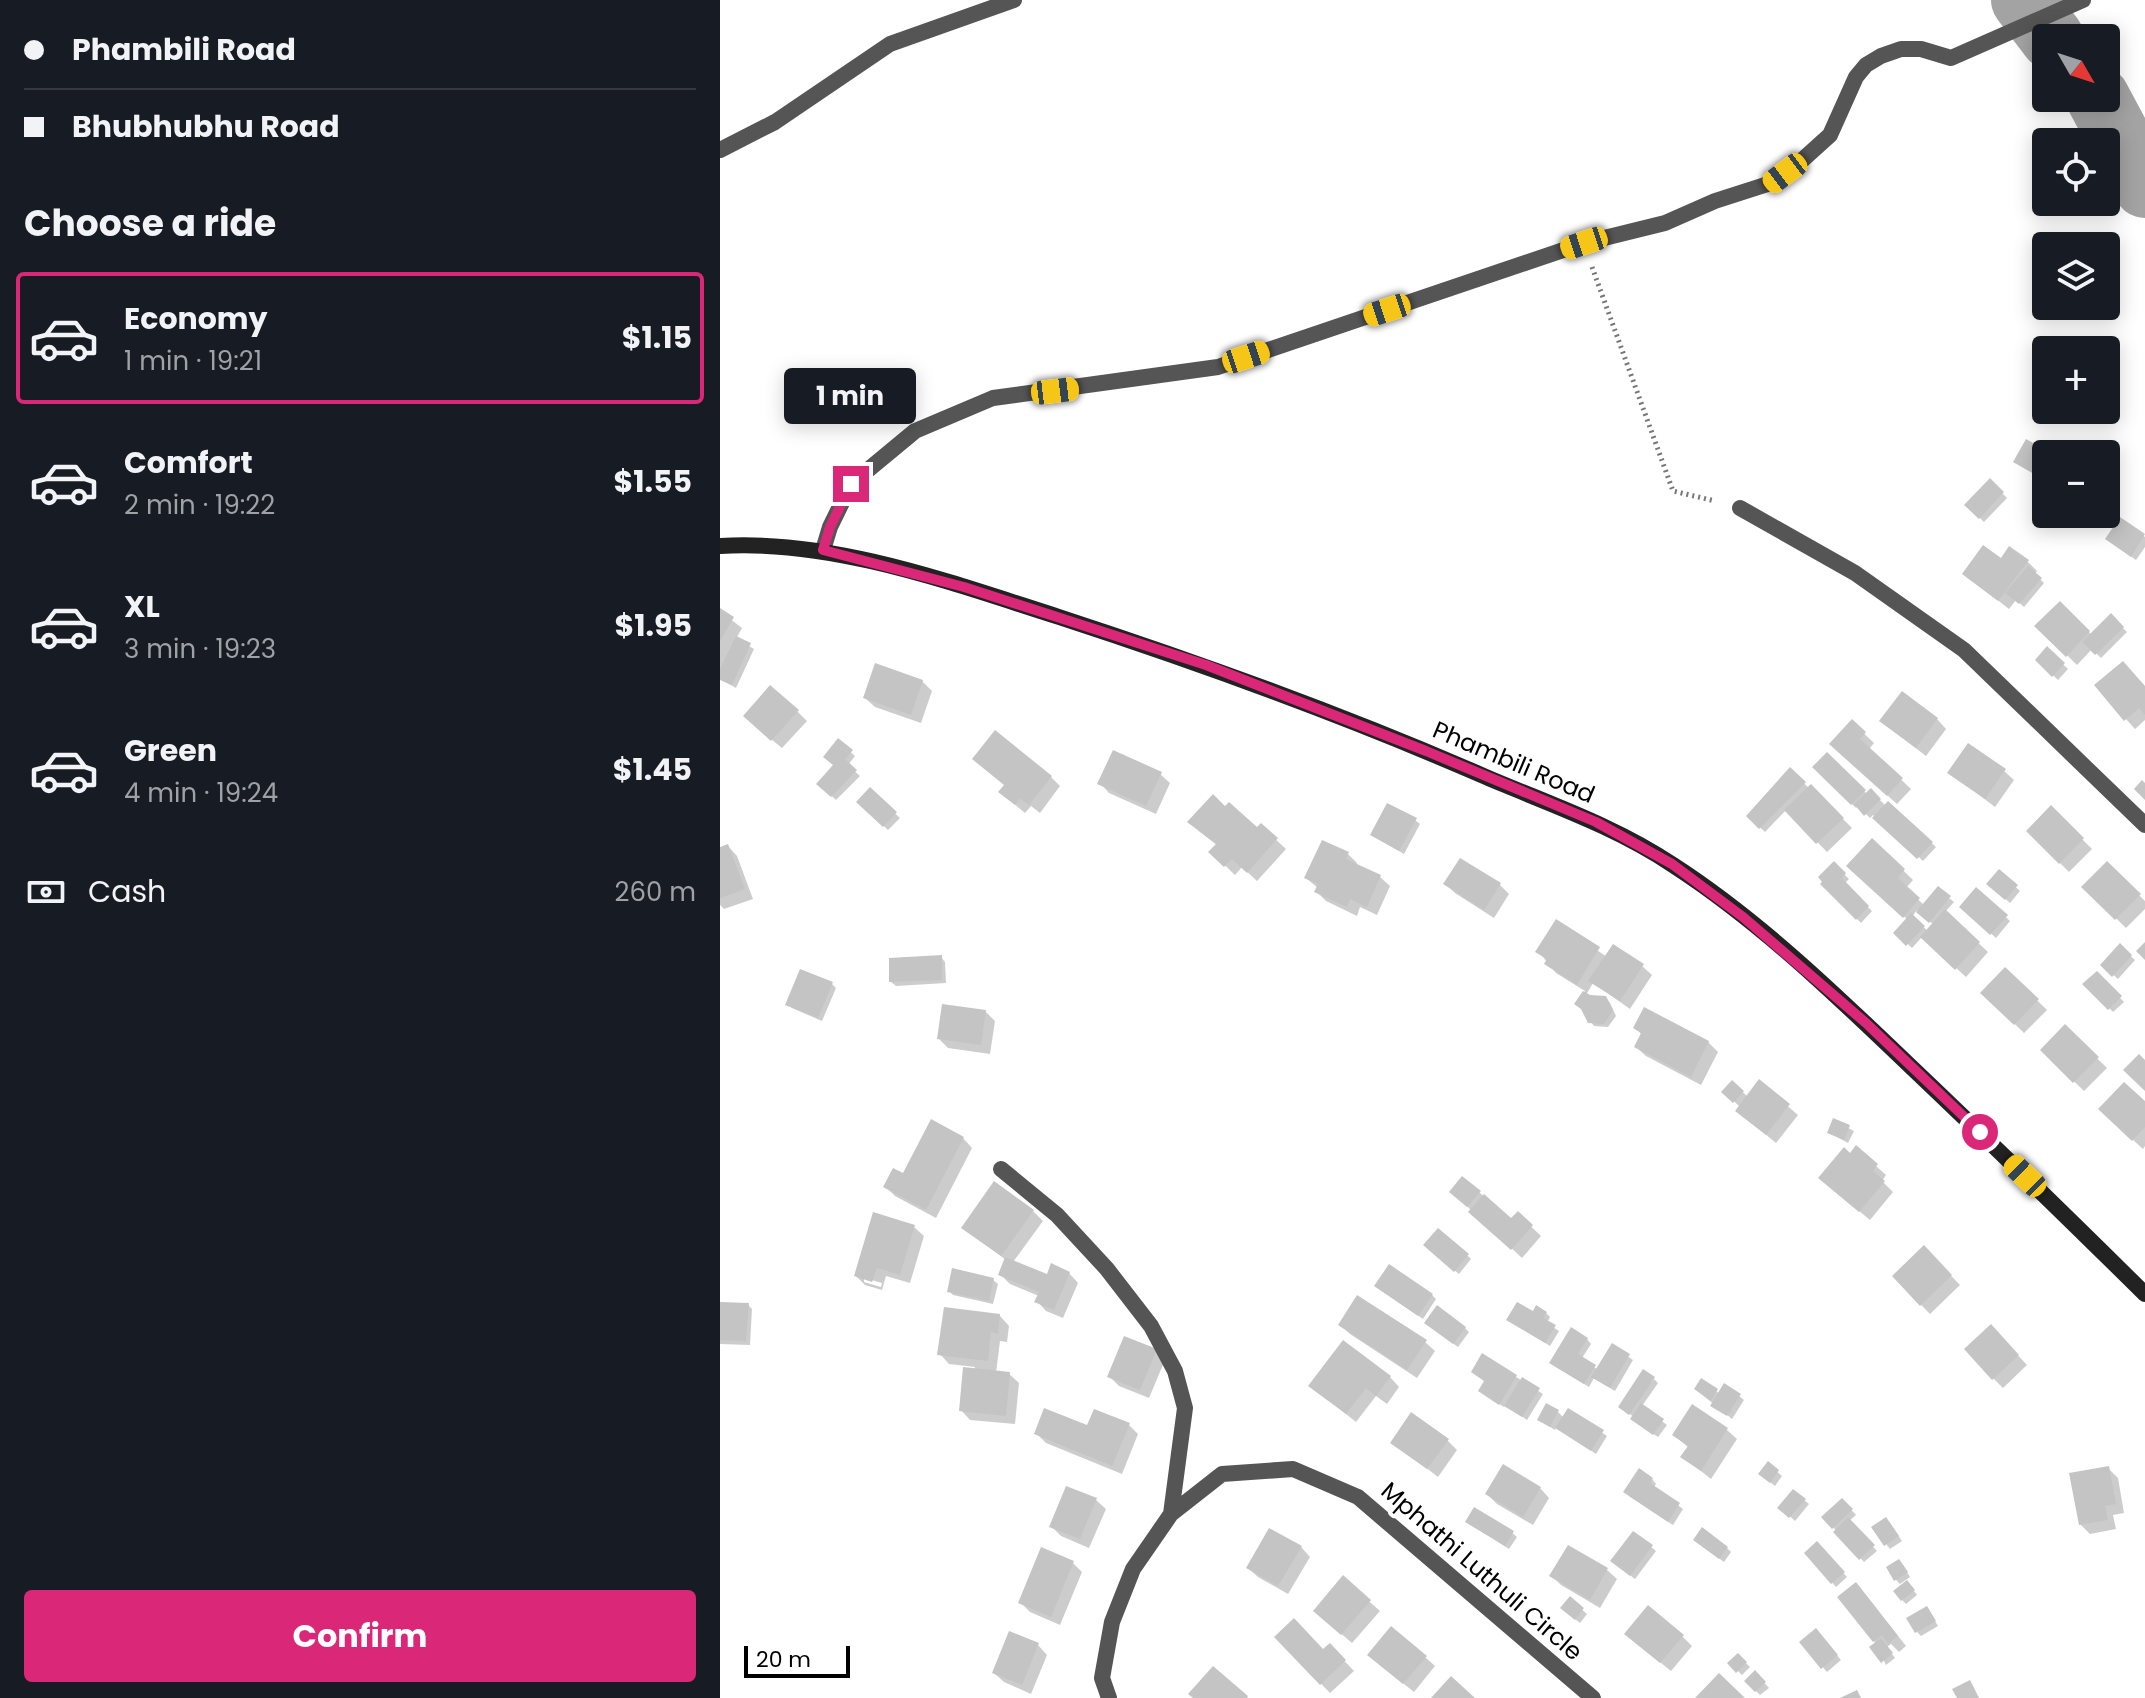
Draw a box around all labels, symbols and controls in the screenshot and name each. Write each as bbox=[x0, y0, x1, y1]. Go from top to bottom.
north arrow bbox=[2032, 24, 2120, 112]
map controls bbox=[2032, 24, 2120, 528]
text: Phambili Road bbox=[72, 28, 296, 71]
text: Bhubhubhu Road bbox=[72, 105, 340, 148]
button: locate bbox=[2032, 128, 2120, 216]
car bbox=[1759, 149, 1811, 197]
text: Choose a ride bbox=[24, 198, 276, 249]
car bbox=[1557, 224, 1611, 262]
button: layers bbox=[2032, 232, 2120, 320]
car bbox=[1360, 291, 1414, 329]
text: Economy bbox=[124, 297, 268, 340]
icon: car bbox=[28, 302, 100, 374]
text: $1.15 bbox=[622, 316, 692, 359]
button: + bbox=[2032, 336, 2120, 424]
car bbox=[1219, 338, 1273, 376]
text: 1 min · 19:21 bbox=[124, 343, 262, 379]
callout: 1 min bbox=[785, 368, 917, 424]
car bbox=[1030, 376, 1080, 406]
text: 1 min bbox=[816, 378, 884, 414]
button: − bbox=[2032, 440, 2120, 528]
text: Comfort bbox=[124, 441, 253, 484]
icon: car bbox=[28, 446, 100, 518]
text: $1.55 bbox=[614, 460, 692, 503]
route end bbox=[833, 466, 869, 502]
text: 2 min · 19:22 bbox=[124, 487, 275, 523]
text: XL bbox=[124, 585, 160, 628]
icon: car bbox=[28, 590, 100, 662]
text: $1.95 bbox=[615, 604, 692, 647]
text: 3 min · 19:23 bbox=[124, 631, 276, 667]
street label: Phambili Road bbox=[1428, 713, 1600, 811]
text: Green bbox=[124, 729, 217, 772]
icon: car bbox=[28, 734, 100, 806]
text: $1.45 bbox=[613, 748, 692, 791]
text: 4 min · 19:24 bbox=[124, 775, 278, 811]
icon: cash bbox=[24, 870, 68, 914]
text: Cash bbox=[88, 870, 166, 913]
text: 260 m bbox=[614, 874, 696, 910]
route start bbox=[1962, 1114, 1998, 1150]
car bbox=[1999, 1151, 2051, 1201]
street label: Mphathi Luthuli Circle bbox=[1374, 1474, 1590, 1668]
button: Confirm bbox=[24, 1590, 696, 1682]
scale bar bbox=[744, 1642, 850, 1678]
text: 20 m bbox=[756, 1644, 811, 1675]

